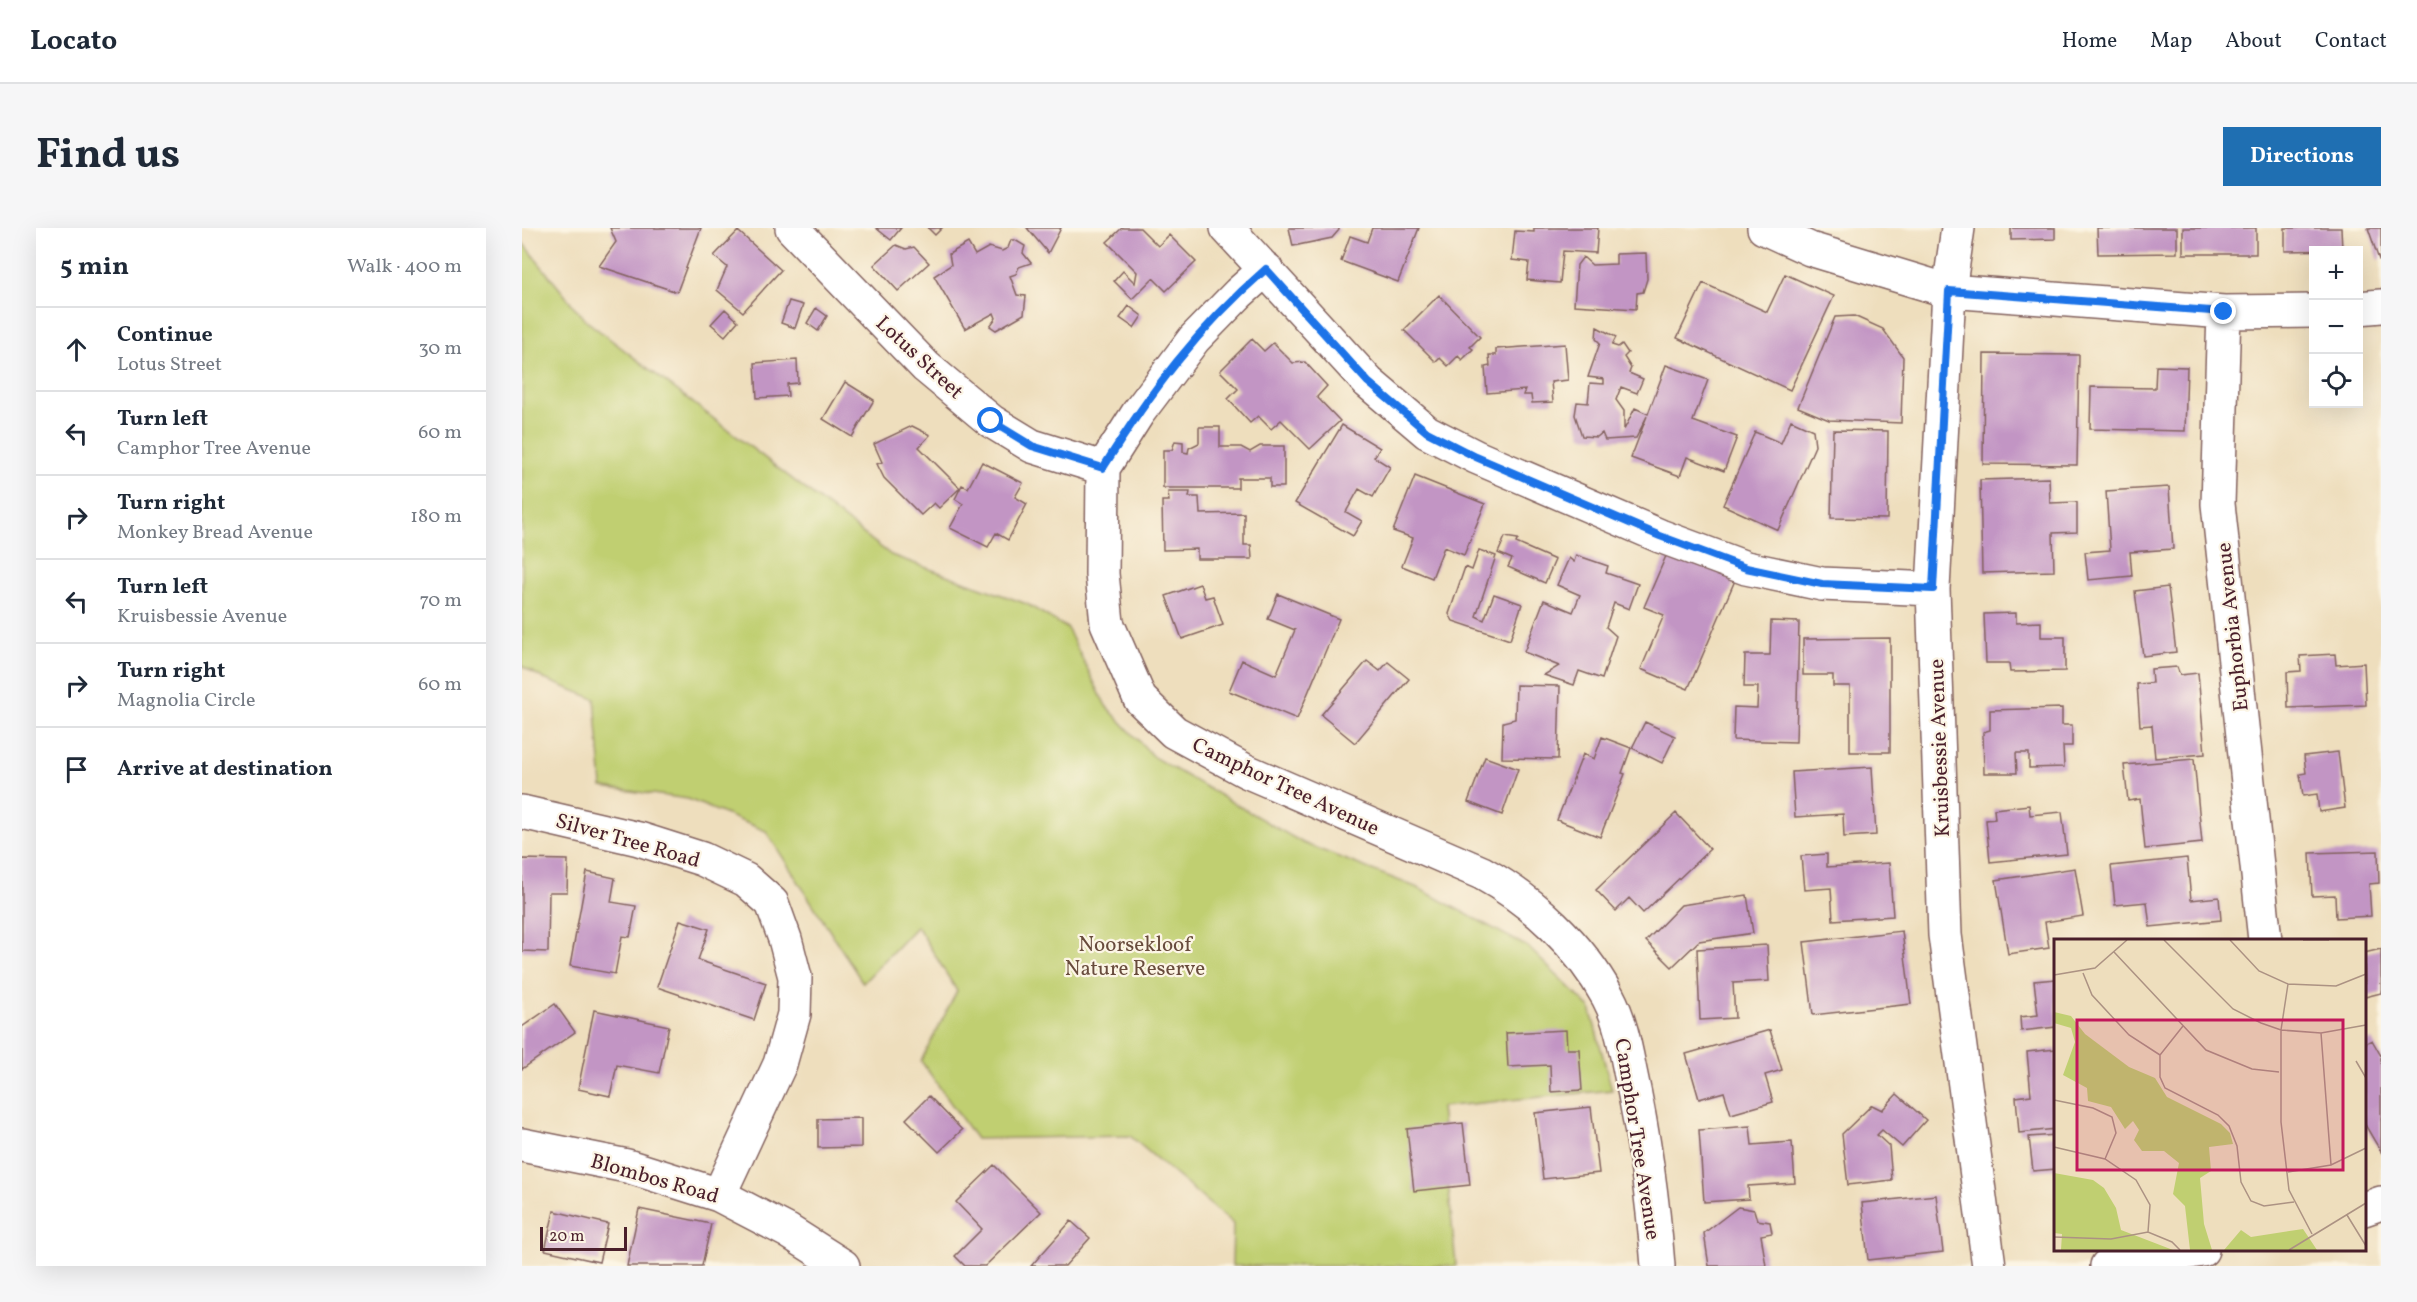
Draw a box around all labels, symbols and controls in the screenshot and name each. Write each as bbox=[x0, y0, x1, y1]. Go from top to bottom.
text: Locato bbox=[30, 22, 117, 61]
text: Home bbox=[2062, 27, 2117, 56]
text: Map bbox=[2150, 27, 2192, 56]
text: About bbox=[2225, 27, 2282, 56]
text: Contact bbox=[2315, 27, 2387, 56]
text: Find us bbox=[36, 127, 180, 186]
button: Directions bbox=[2223, 127, 2381, 186]
map controls bbox=[2309, 246, 2363, 408]
button: + bbox=[2309, 246, 2363, 300]
text: 5 min bbox=[60, 249, 129, 285]
text: Walk · 400 m bbox=[347, 253, 462, 281]
route end bbox=[2210, 298, 2236, 324]
button: − bbox=[2309, 300, 2363, 354]
street label: Lotus Street bbox=[869, 310, 969, 406]
text: Continue bbox=[117, 320, 213, 351]
icon: ahead bbox=[60, 333, 93, 366]
text: 30 m bbox=[418, 335, 462, 363]
text: Lotus Street bbox=[117, 351, 222, 379]
button: locate bbox=[2309, 354, 2363, 408]
text: Turn left bbox=[117, 404, 208, 435]
route start bbox=[977, 407, 1003, 433]
icon: left bbox=[60, 417, 93, 450]
text: 60 m bbox=[418, 419, 462, 447]
text: Camphor Tree Avenue bbox=[117, 435, 311, 463]
text: Turn right bbox=[117, 488, 225, 519]
icon: right bbox=[60, 501, 93, 534]
text: 180 m bbox=[410, 503, 462, 531]
text: Monkey Bread Avenue bbox=[117, 519, 313, 547]
street label: Euphorbia Avenue bbox=[2210, 541, 2257, 713]
text: Turn left bbox=[117, 572, 208, 603]
icon: left bbox=[60, 585, 93, 618]
text: 70 m bbox=[419, 587, 462, 615]
text: Kruisbessie Avenue bbox=[117, 603, 287, 631]
text: Turn right bbox=[117, 656, 225, 687]
street label: Kruisbessie Avenue bbox=[1923, 658, 1958, 838]
icon: right bbox=[60, 669, 93, 702]
text: 60 m bbox=[418, 671, 462, 699]
text: Magnolia Circle bbox=[117, 687, 256, 715]
street label: Camphor Tree Avenue bbox=[1187, 731, 1384, 844]
icon: arrive bbox=[60, 753, 93, 786]
text: Arrive at destination bbox=[117, 754, 333, 785]
street label: Silver Tree Road bbox=[552, 807, 703, 876]
park label: Noorsekloof Nature Reserve bbox=[1065, 931, 1205, 984]
inset map bbox=[2054, 939, 2366, 1251]
street label: Camphor Tree Avenue bbox=[1606, 1036, 1667, 1242]
street label: Blombos Road bbox=[587, 1147, 722, 1212]
scale bar bbox=[540, 1224, 627, 1252]
text: 20 m bbox=[549, 1226, 584, 1248]

